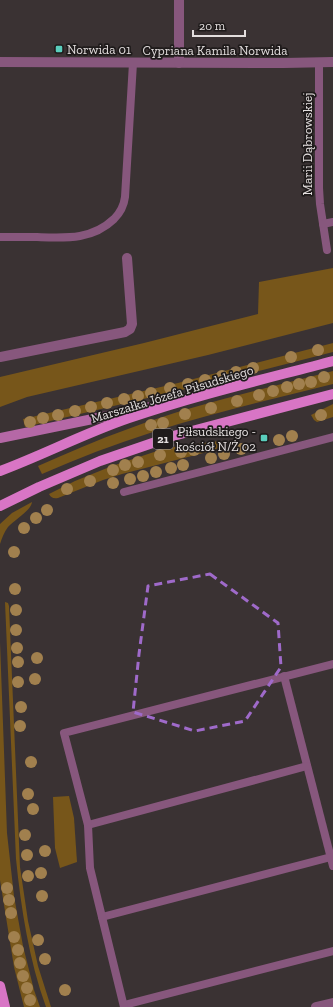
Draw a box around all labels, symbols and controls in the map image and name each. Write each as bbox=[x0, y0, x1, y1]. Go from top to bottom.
scale bar bbox=[193, 12, 245, 38]
text: 20 m bbox=[199, 19, 226, 33]
place label: Norwida 01 bbox=[67, 42, 131, 57]
street label: Cypriana Kamila Norwida bbox=[143, 43, 288, 58]
marker: Norwida 01 bbox=[54, 44, 64, 54]
street label: Marii Dąbrowskiej bbox=[300, 93, 316, 195]
street label: Marszałka Józefa Piłsudskiego bbox=[89, 362, 255, 426]
place label: Piłsudskiego - kościół N/Ż 02 bbox=[176, 424, 256, 454]
road number: 21 bbox=[153, 429, 173, 449]
marker: Piłsudskiego - kościół N/Ż 02 bbox=[259, 433, 269, 443]

